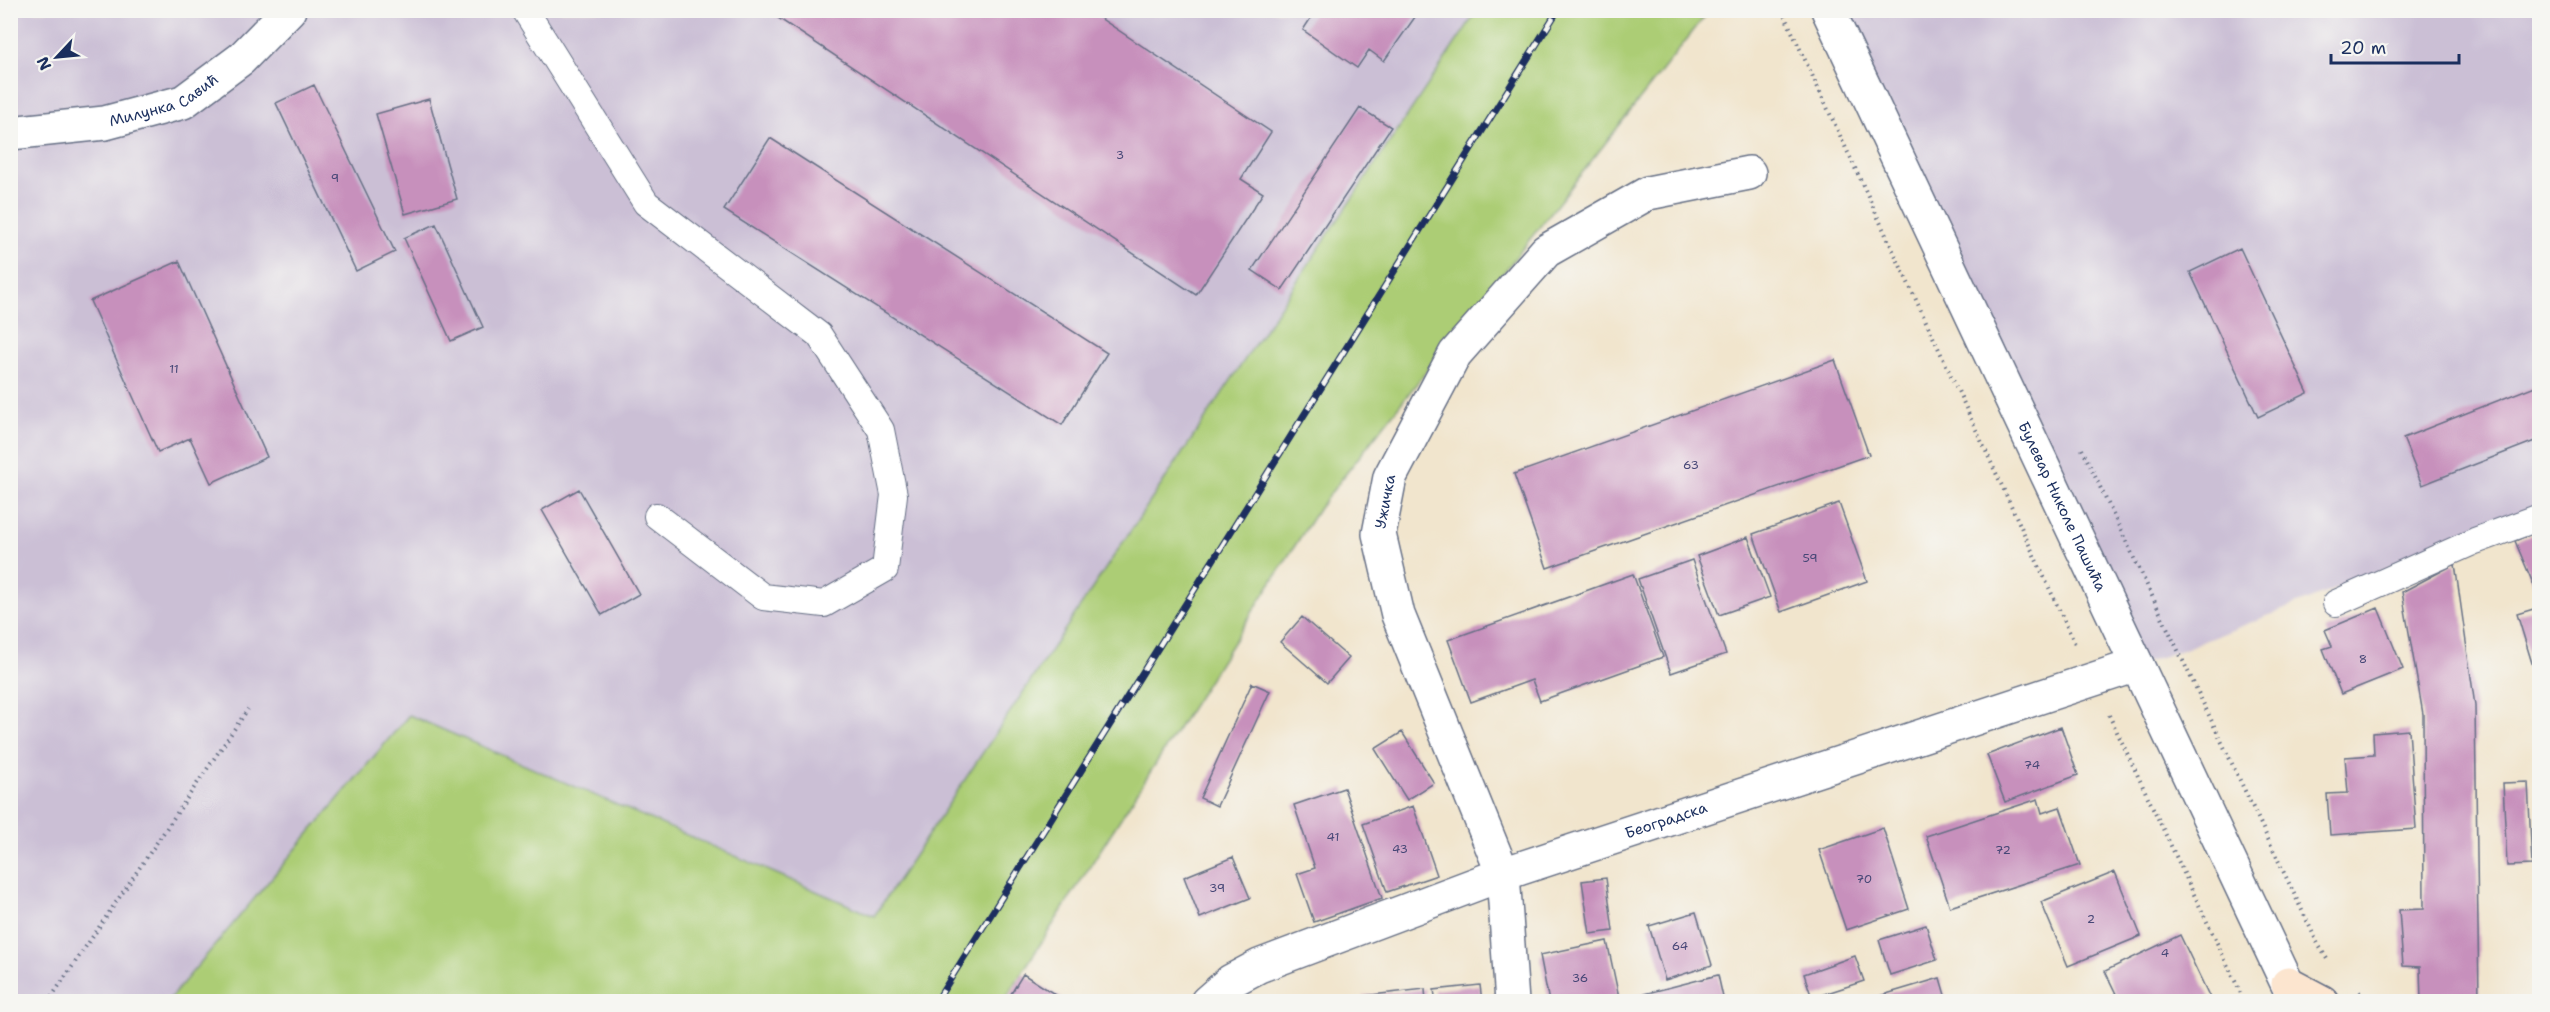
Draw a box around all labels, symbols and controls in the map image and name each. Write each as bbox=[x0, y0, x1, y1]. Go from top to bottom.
north arrow bbox=[27, 27, 87, 87]
scale bar bbox=[2331, 27, 2458, 65]
text: 20 m bbox=[2340, 36, 2386, 60]
text: N bbox=[32, 53, 56, 74]
street label: Милунка Савић bbox=[107, 69, 222, 131]
house number: 3 bbox=[1116, 147, 1124, 163]
house number: 9 bbox=[331, 170, 339, 186]
house number: 11 bbox=[169, 361, 179, 377]
street label: Булевар Николе Пашића bbox=[2014, 418, 2111, 595]
house number: 63 bbox=[1683, 457, 1699, 473]
street label: Ужичка bbox=[1370, 472, 1400, 530]
house number: 59 bbox=[1802, 550, 1818, 566]
house number: 8 bbox=[2359, 651, 2367, 667]
house number: 74 bbox=[2024, 757, 2040, 773]
street label: Београдска bbox=[1622, 797, 1710, 843]
house number: 41 bbox=[1327, 829, 1339, 845]
house number: 43 bbox=[1392, 841, 1408, 857]
house number: 72 bbox=[1995, 842, 2011, 858]
house number: 70 bbox=[1856, 871, 1872, 887]
house number: 39 bbox=[1209, 880, 1225, 896]
house number: 2 bbox=[2087, 911, 2095, 927]
house number: 64 bbox=[1672, 938, 1688, 954]
house number: 4 bbox=[2161, 945, 2169, 961]
house number: 36 bbox=[1572, 970, 1588, 986]

